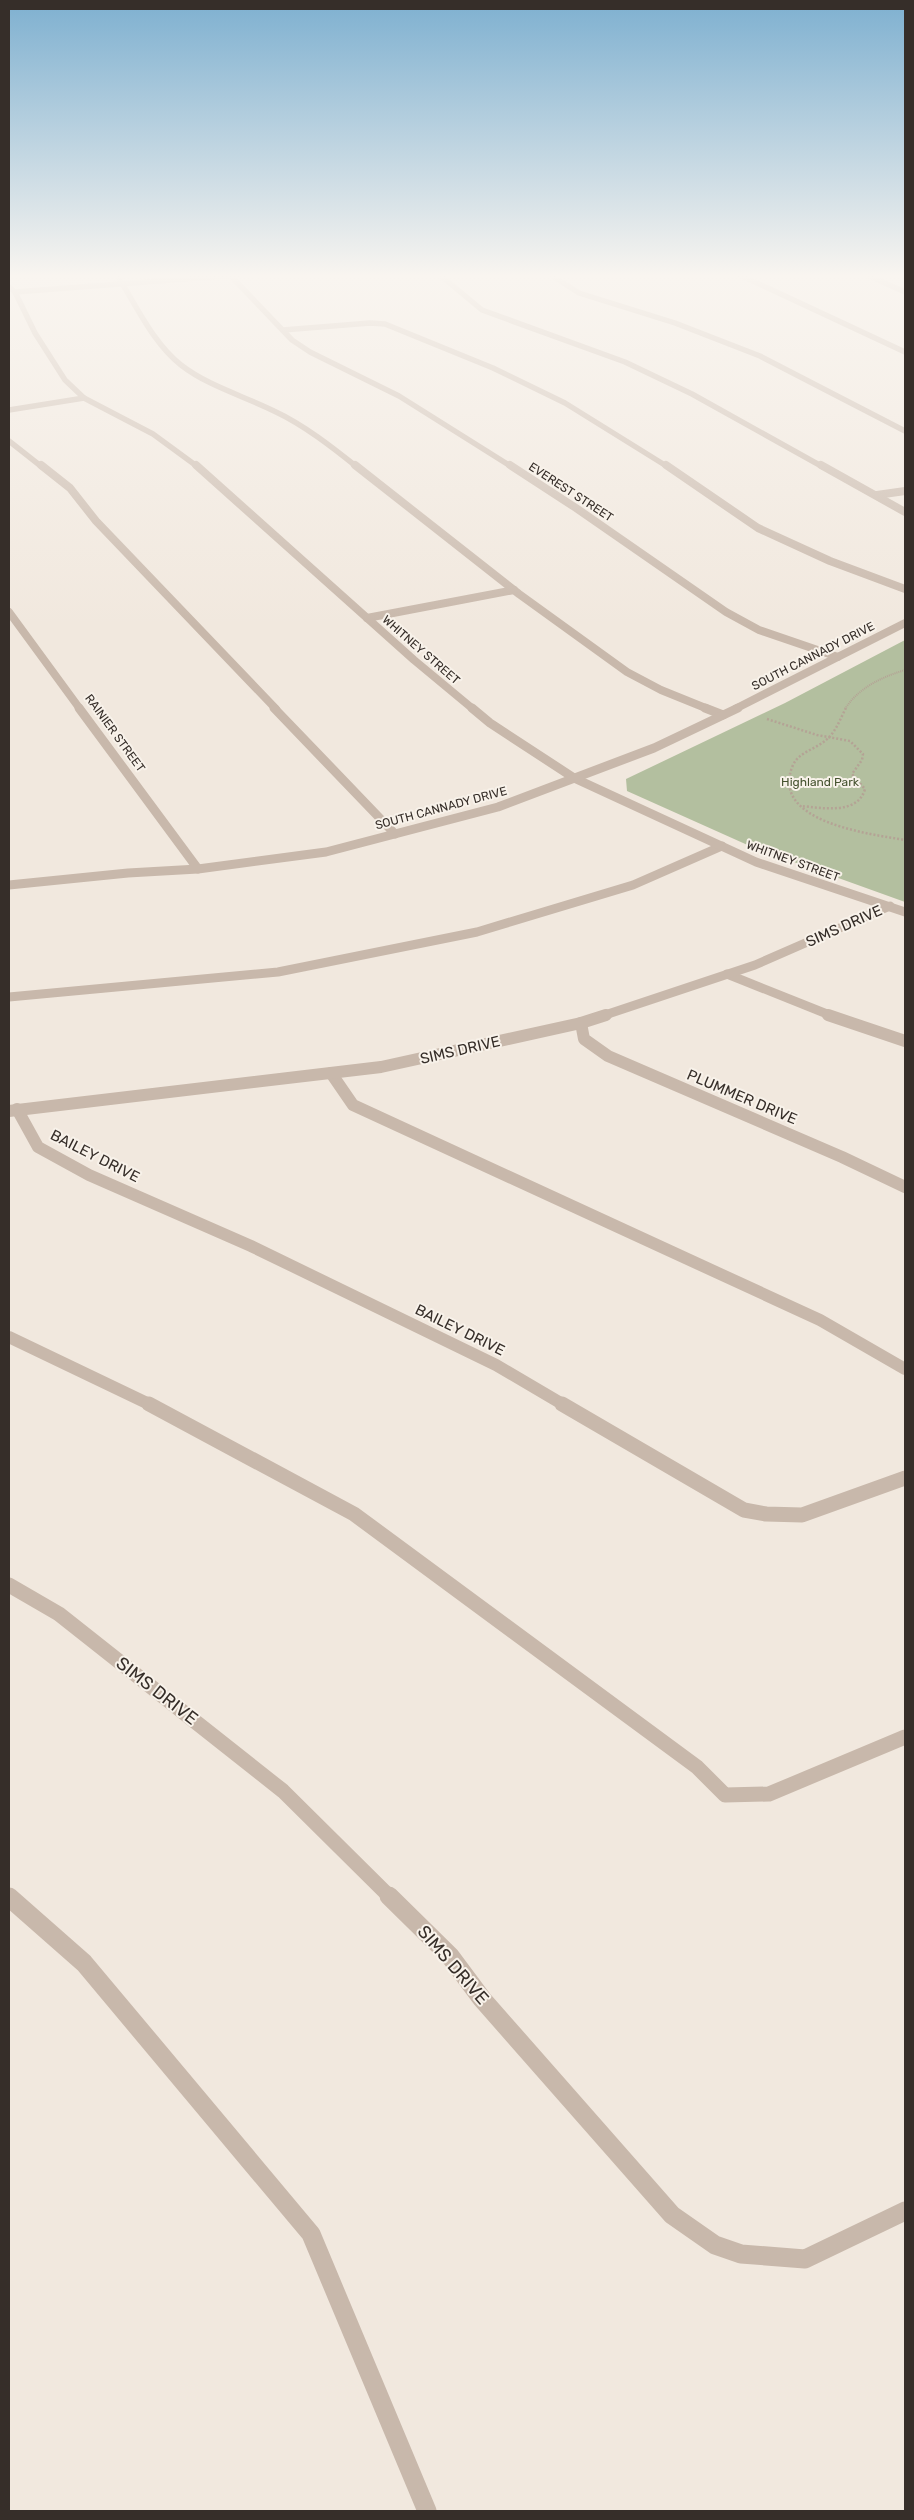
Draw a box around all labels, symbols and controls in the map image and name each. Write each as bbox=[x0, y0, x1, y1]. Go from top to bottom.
street label: EVEREST STREET bbox=[526, 459, 616, 525]
street label: WHITNEY STREET bbox=[379, 613, 463, 687]
street label: SOUTH CANNADY DRIVE bbox=[749, 619, 877, 693]
street label: RAINIER STREET bbox=[82, 691, 148, 775]
park label: Highland Park bbox=[781, 775, 860, 789]
street label: SOUTH CANNADY DRIVE bbox=[374, 784, 508, 832]
street label: WHITNEY STREET bbox=[745, 838, 842, 884]
street label: SIMS DRIVE bbox=[803, 901, 885, 951]
street label: SIMS DRIVE bbox=[418, 1032, 502, 1068]
street label: PLUMMER DRIVE bbox=[684, 1066, 800, 1128]
street label: BAILEY DRIVE bbox=[47, 1126, 143, 1186]
street label: BAILEY DRIVE bbox=[412, 1300, 508, 1360]
street label: SIMS DRIVE bbox=[112, 1652, 202, 1730]
street label: SIMS DRIVE bbox=[413, 1921, 493, 2009]

